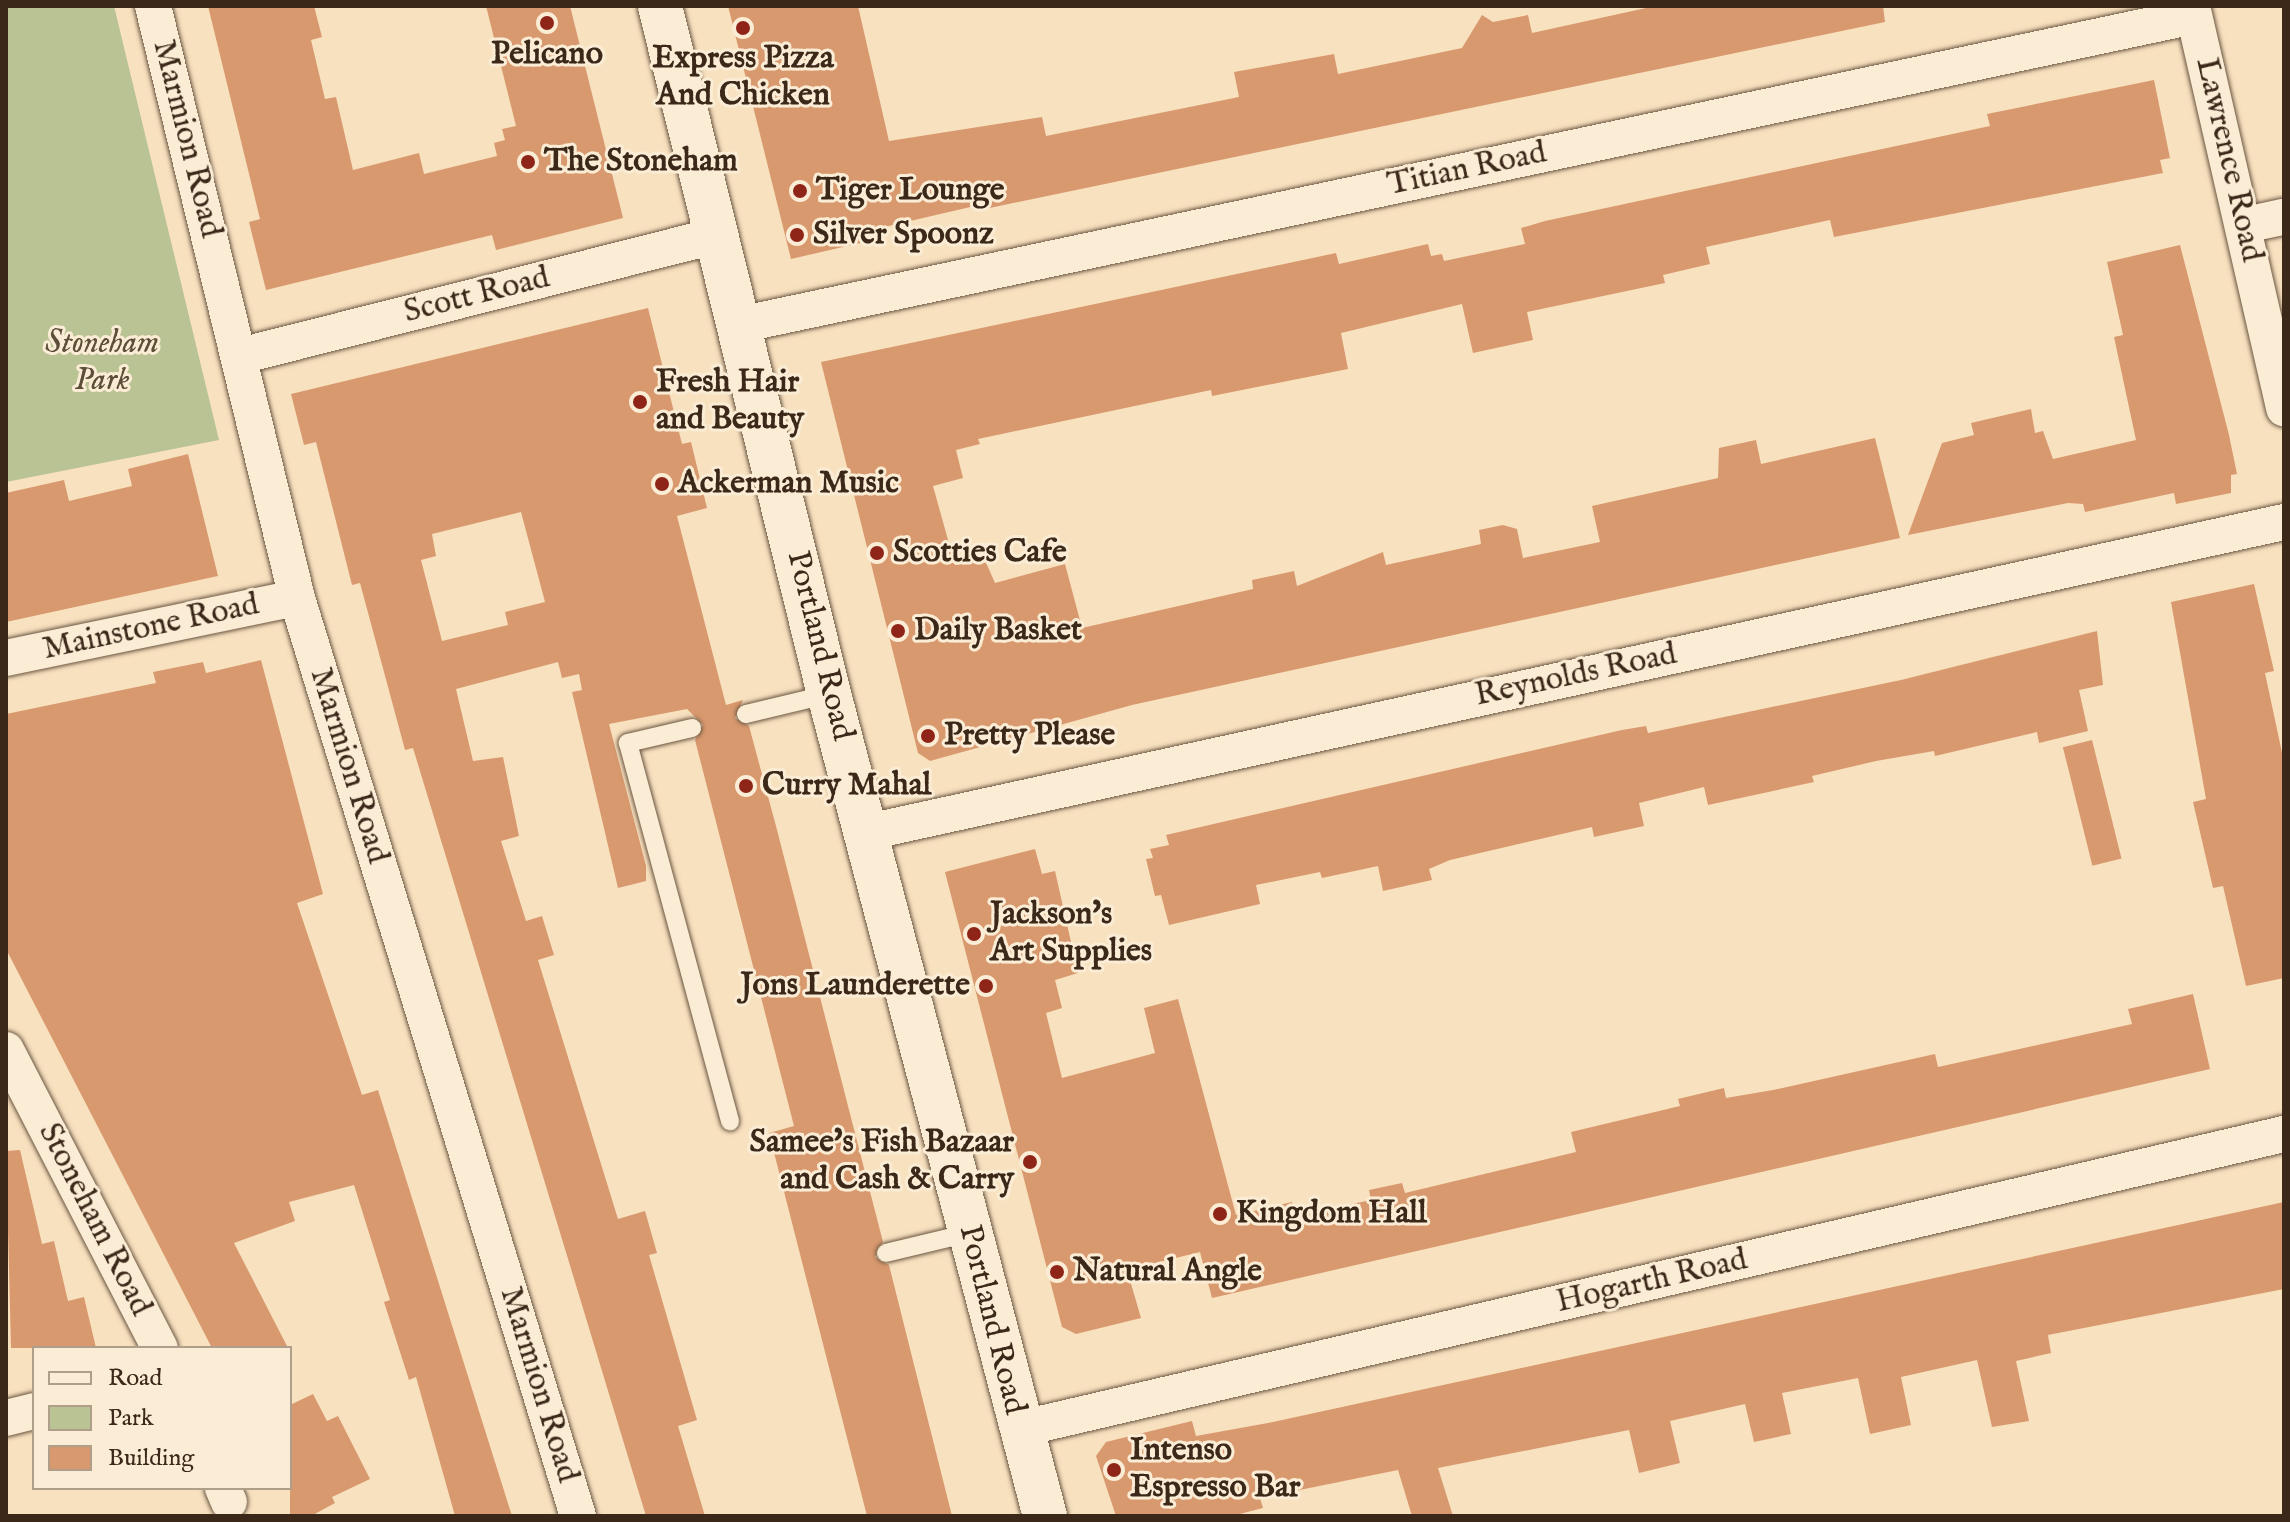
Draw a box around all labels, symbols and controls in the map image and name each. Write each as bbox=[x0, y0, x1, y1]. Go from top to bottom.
marker: Pelicano bbox=[538, 14, 556, 32]
marker: Express Pizza And Chicken bbox=[734, 19, 752, 37]
street label: Marmion Road bbox=[143, 36, 229, 242]
place label: Pelicano bbox=[491, 36, 603, 74]
place label: Express Pizza And Chicken bbox=[652, 41, 834, 116]
street label: Lawrence Road bbox=[2186, 54, 2270, 266]
street label: Titian Road bbox=[1384, 134, 1550, 206]
place label: The Stoneham bbox=[544, 143, 738, 181]
marker: The Stoneham bbox=[519, 153, 537, 171]
place label: Tiger Lounge bbox=[816, 172, 1005, 210]
marker: Tiger Lounge bbox=[791, 182, 809, 200]
place label: Silver Spoonz bbox=[813, 216, 994, 254]
marker: Silver Spoonz bbox=[788, 226, 806, 244]
street label: Scott Road bbox=[400, 259, 554, 333]
park label: Stoneham Park bbox=[45, 326, 159, 401]
place label: Fresh Hair and Beauty bbox=[656, 365, 804, 440]
marker: Fresh Hair and Beauty bbox=[631, 393, 649, 411]
place label: Ackerman Music bbox=[678, 465, 899, 503]
marker: Ackerman Music bbox=[653, 475, 671, 493]
place label: Scotties Cafe bbox=[893, 534, 1067, 572]
marker: Scotties Cafe bbox=[868, 544, 886, 562]
street label: Portland Road bbox=[777, 547, 861, 745]
street label: Mainstone Road bbox=[39, 586, 263, 670]
place label: Daily Basket bbox=[914, 612, 1082, 650]
marker: Daily Basket bbox=[889, 622, 907, 640]
street label: Reynolds Road bbox=[1472, 636, 1680, 716]
street label: Marmion Road bbox=[300, 664, 396, 868]
place label: Pretty Please bbox=[944, 717, 1115, 755]
marker: Pretty Please bbox=[919, 727, 937, 745]
place label: Curry Mahal bbox=[762, 767, 931, 805]
marker: Curry Mahal bbox=[737, 777, 755, 795]
place label: Jackson's Art Supplies bbox=[990, 897, 1152, 972]
marker: Jackson's Art Supplies bbox=[965, 925, 983, 943]
place label: Jons Launderette bbox=[740, 967, 970, 1005]
marker: Jons Launderette bbox=[977, 977, 995, 995]
street label: Stoneham Road bbox=[29, 1117, 159, 1323]
place label: Samee's Fish Bazaar and Cash & Carry bbox=[750, 1125, 1014, 1200]
marker: Samee's Fish Bazaar and Cash & Carry bbox=[1021, 1153, 1039, 1171]
place label: Kingdom Hall bbox=[1236, 1195, 1427, 1233]
marker: Kingdom Hall bbox=[1211, 1205, 1229, 1223]
street label: Portland Road bbox=[949, 1221, 1033, 1419]
street label: Hogarth Road bbox=[1553, 1241, 1751, 1323]
place label: Natural Angle bbox=[1073, 1253, 1262, 1291]
marker: Natural Angle bbox=[1048, 1263, 1066, 1281]
street label: Marmion Road bbox=[490, 1283, 586, 1487]
legend bbox=[32, 1346, 292, 1490]
text: Road bbox=[108, 1363, 162, 1394]
text: Park bbox=[108, 1403, 154, 1434]
place label: Intenso Espresso Bar bbox=[1130, 1433, 1301, 1508]
text: Building bbox=[108, 1443, 194, 1474]
marker: Intenso Espresso Bar bbox=[1105, 1461, 1123, 1479]

